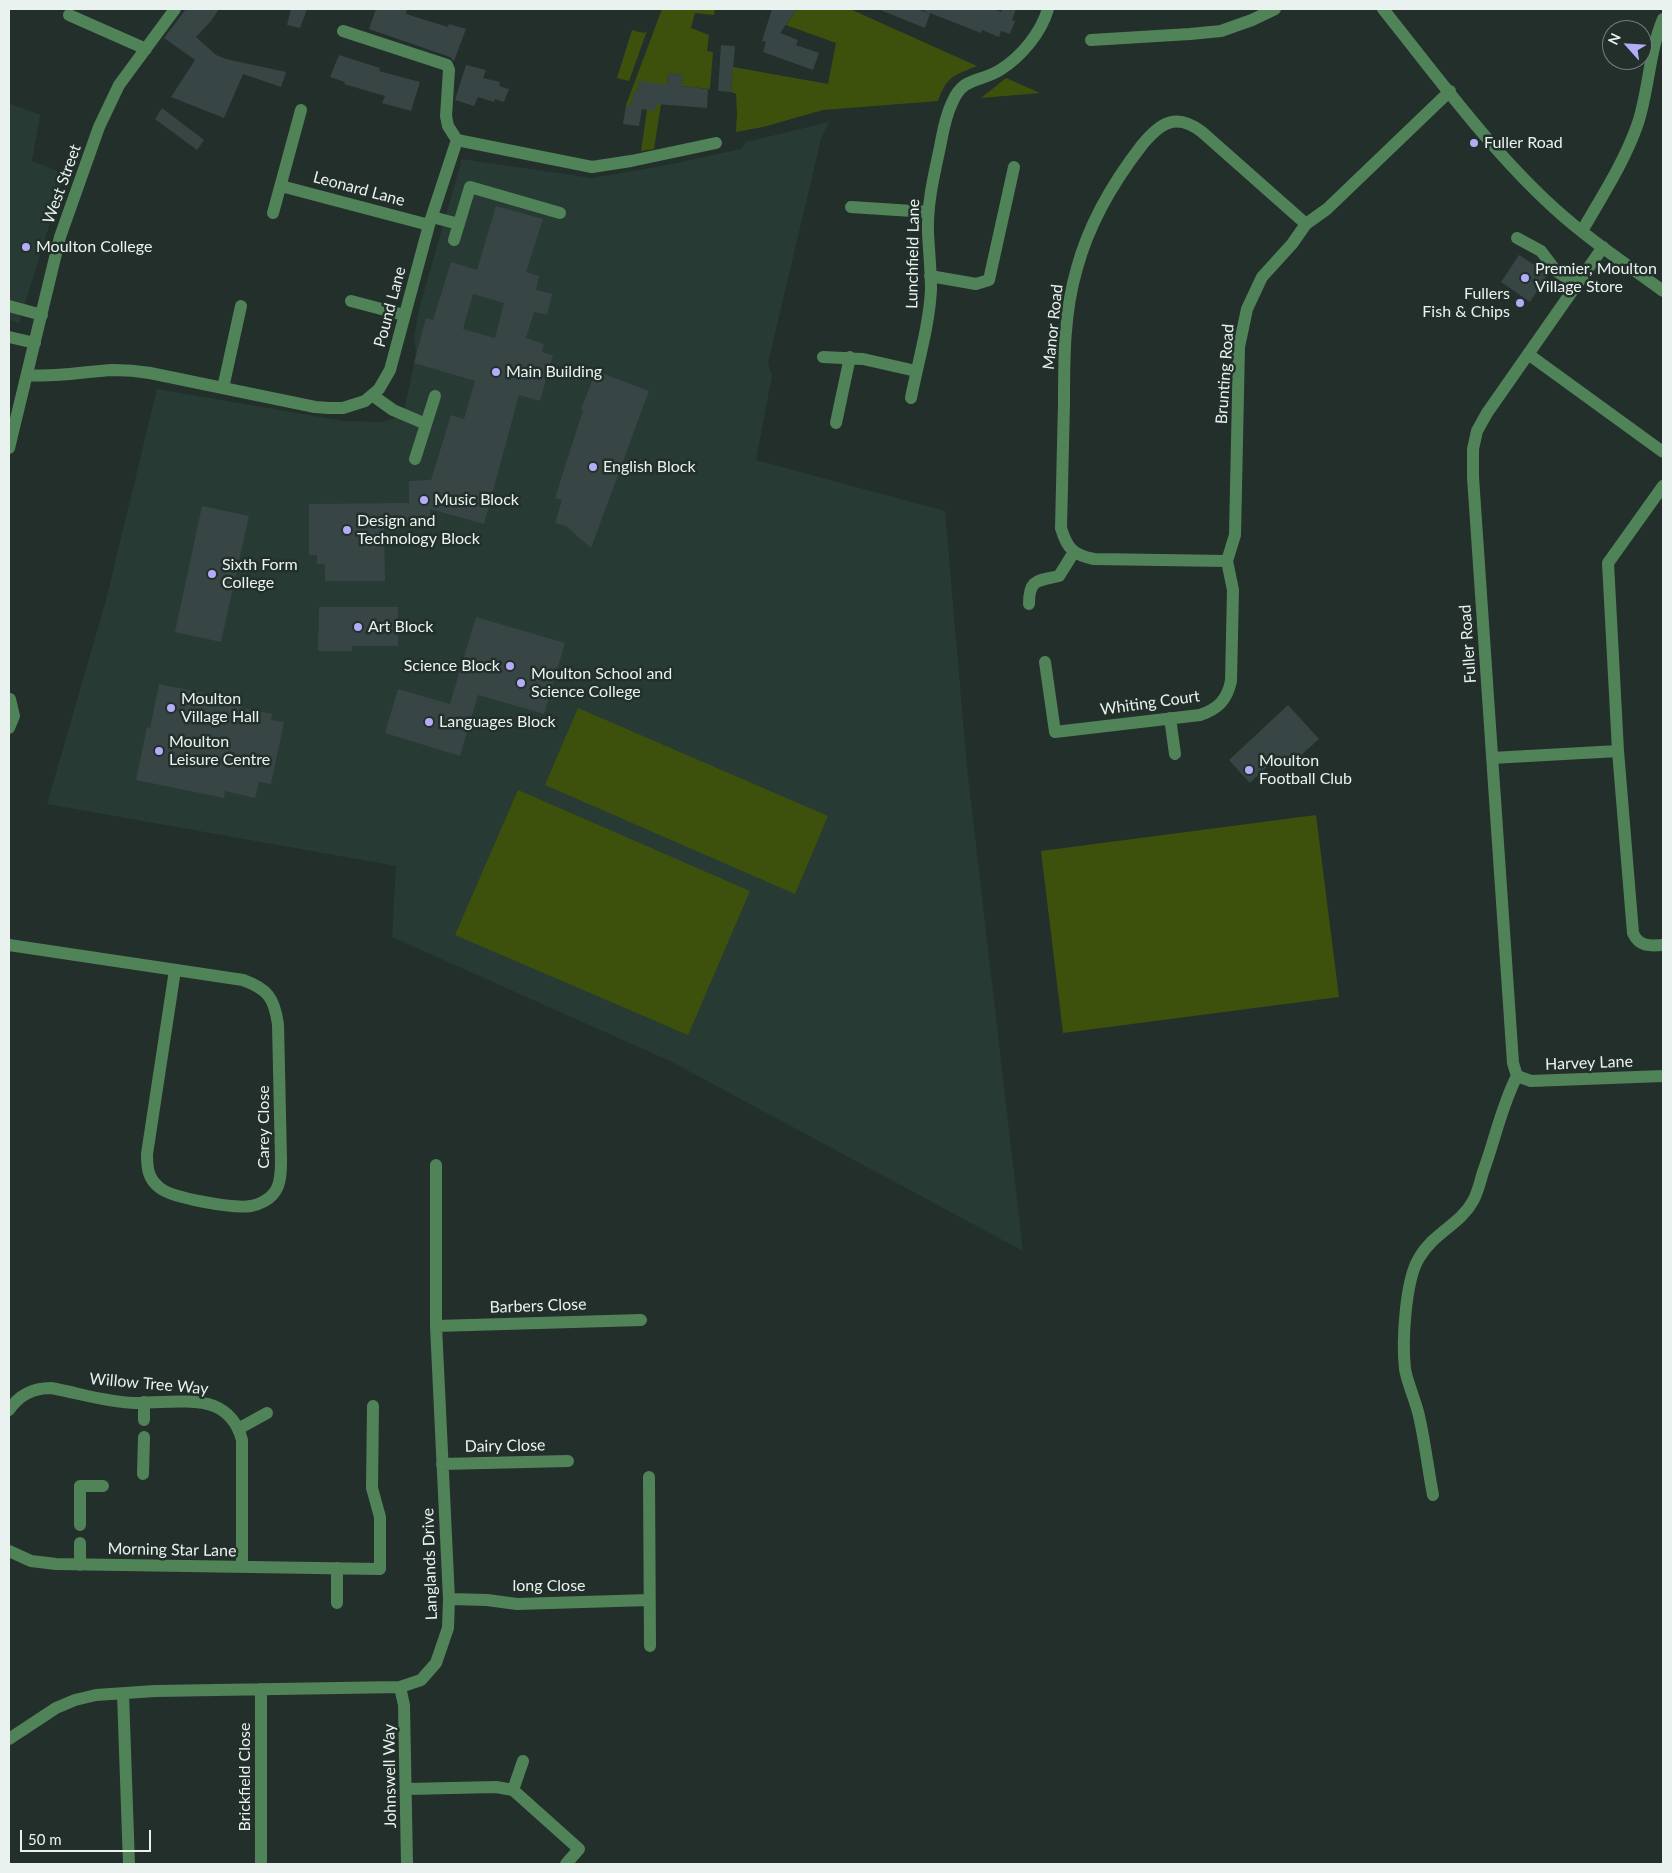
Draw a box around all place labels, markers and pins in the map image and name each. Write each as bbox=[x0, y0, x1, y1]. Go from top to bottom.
place label: Fuller Road bbox=[1484, 133, 1563, 153]
marker: Fuller Road bbox=[1468, 137, 1480, 149]
place label: Moulton College bbox=[36, 237, 152, 257]
marker: Moulton College bbox=[20, 241, 32, 253]
place label: Premier, Moulton Village Store bbox=[1535, 259, 1657, 297]
marker: Premier, Moulton Village Store bbox=[1519, 272, 1531, 284]
place label: Fullers Fish & Chips bbox=[1422, 284, 1510, 322]
marker: Fullers Fish & Chips bbox=[1514, 297, 1526, 309]
place label: Main Building bbox=[506, 362, 602, 382]
marker: Main Building bbox=[490, 366, 502, 378]
place label: English Block bbox=[603, 457, 696, 477]
marker: English Block bbox=[587, 461, 599, 473]
place label: Music Block bbox=[434, 490, 519, 510]
marker: Music Block bbox=[418, 494, 430, 506]
place label: Design and Technology Block bbox=[357, 511, 480, 549]
marker: Design and Technology Block bbox=[341, 524, 353, 536]
place label: Sixth Form College bbox=[222, 555, 298, 593]
marker: Sixth Form College bbox=[206, 568, 218, 580]
place label: Art Block bbox=[368, 617, 433, 637]
marker: Art Block bbox=[352, 621, 364, 633]
place label: Science Block bbox=[404, 656, 500, 676]
marker: Science Block bbox=[504, 660, 516, 672]
place label: Moulton School and Science College bbox=[531, 664, 672, 702]
marker: Moulton School and Science College bbox=[515, 677, 527, 689]
place label: Moulton Village Hall bbox=[181, 689, 259, 727]
marker: Moulton Village Hall bbox=[165, 702, 177, 714]
place label: Languages Block bbox=[439, 712, 556, 732]
marker: Languages Block bbox=[423, 716, 435, 728]
place label: Moulton Leisure Centre bbox=[169, 732, 270, 770]
marker: Moulton Leisure Centre bbox=[153, 745, 165, 757]
place label: Moulton Football Club bbox=[1259, 751, 1352, 789]
marker: Moulton Football Club bbox=[1243, 764, 1255, 776]

